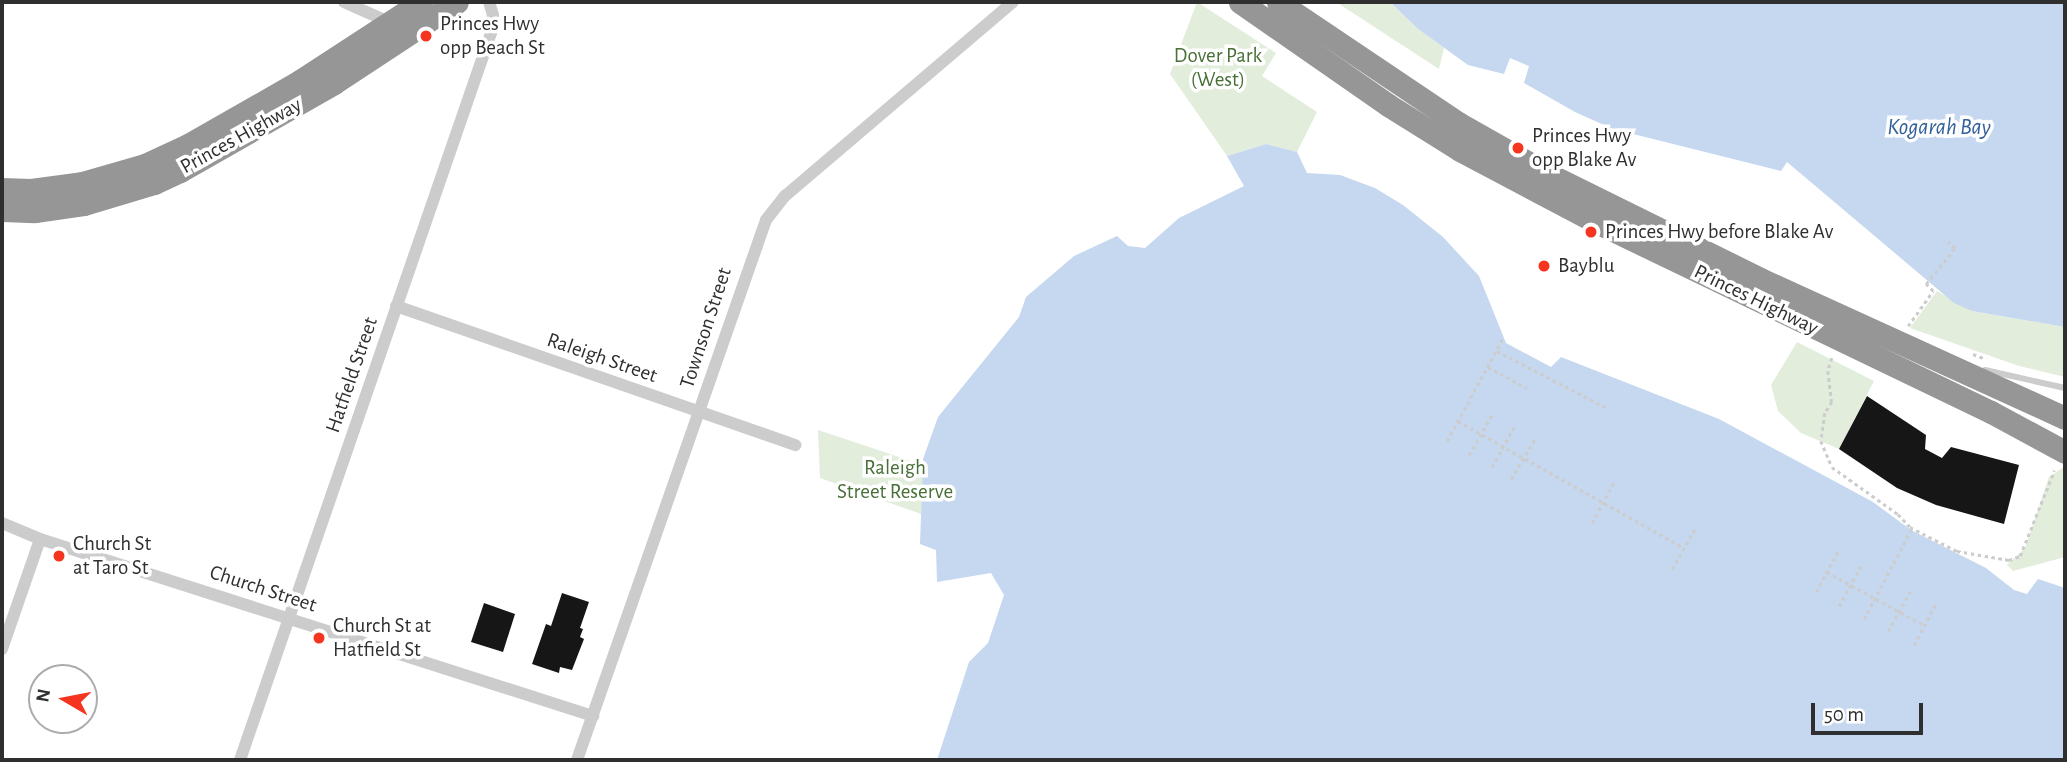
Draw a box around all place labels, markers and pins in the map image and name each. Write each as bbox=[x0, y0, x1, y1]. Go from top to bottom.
place label: Princes Hwy opp Beach St bbox=[440, 11, 545, 61]
marker: Princes Hwy opp Beach St bbox=[418, 28, 434, 44]
place label: Princes Hwy opp Blake Av bbox=[1532, 123, 1636, 173]
marker: Princes Hwy opp Blake Av bbox=[1510, 140, 1526, 156]
place label: Princes Hwy before Blake Av bbox=[1605, 219, 1833, 245]
marker: Princes Hwy before Blake Av bbox=[1583, 224, 1599, 240]
place label: Bayblu bbox=[1558, 253, 1614, 279]
marker: Bayblu bbox=[1536, 258, 1552, 274]
place label: Church St at Taro St bbox=[73, 531, 151, 581]
marker: Church St at Taro St bbox=[51, 548, 67, 564]
place label: Church St at Hatfield St bbox=[333, 613, 431, 663]
marker: Church St at Hatfield St bbox=[311, 630, 327, 646]

